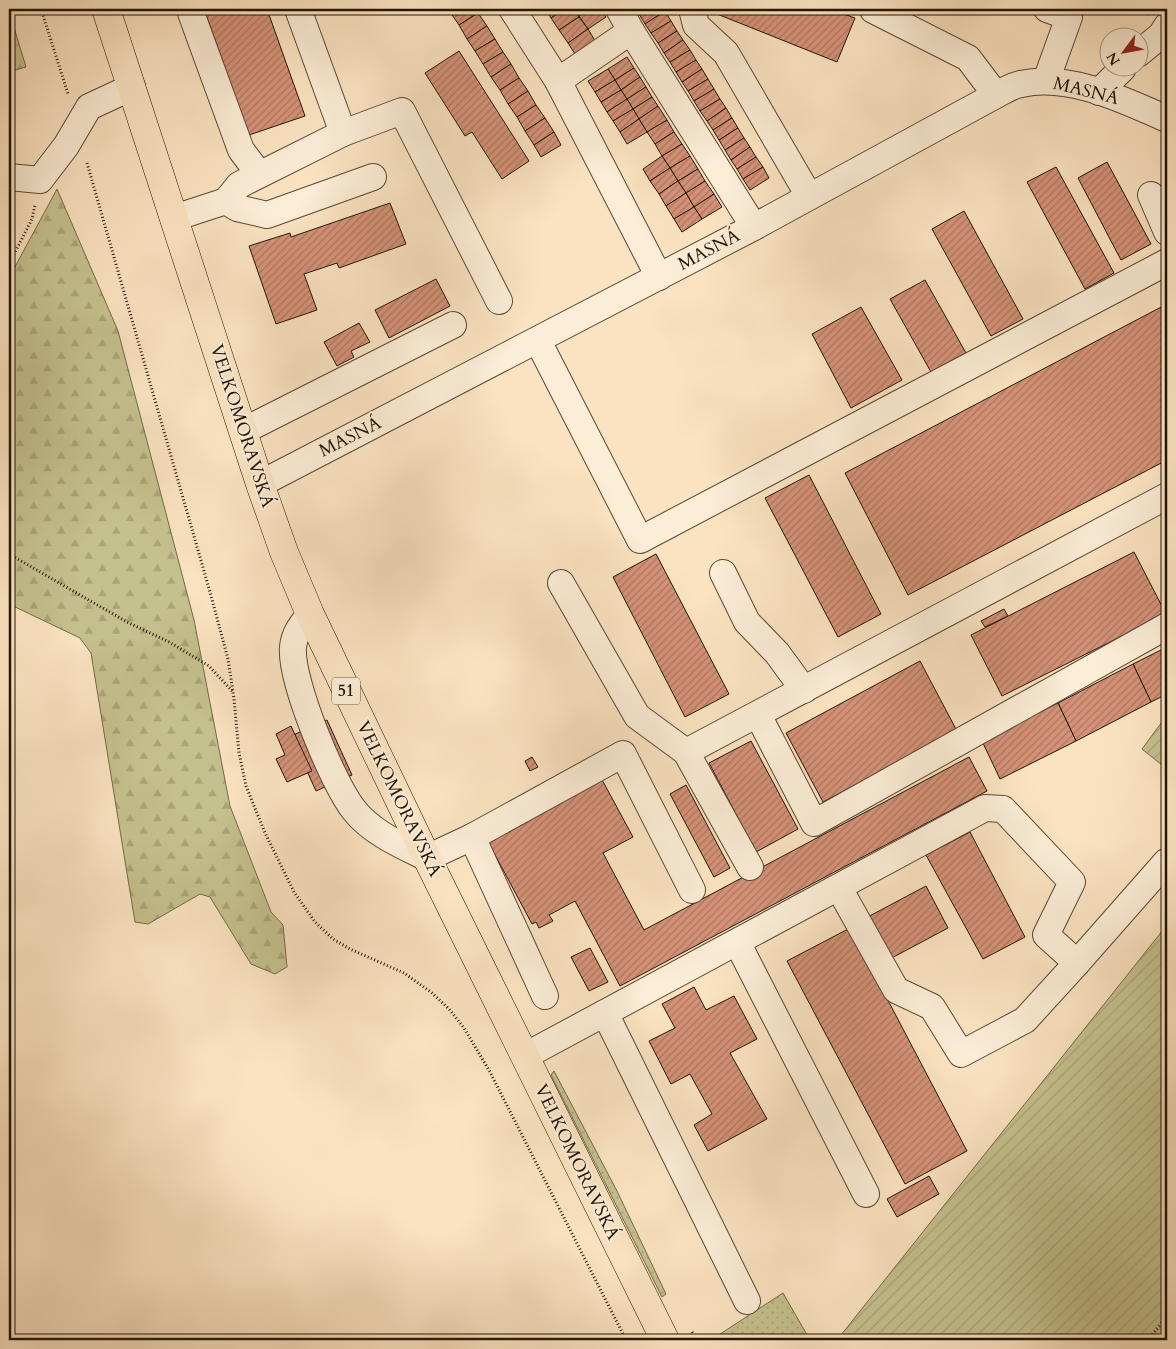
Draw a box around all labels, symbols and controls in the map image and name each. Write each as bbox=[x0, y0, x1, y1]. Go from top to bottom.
north arrow bbox=[1098, 28, 1148, 78]
text: N bbox=[1102, 48, 1125, 69]
street label: MASNÁ bbox=[1051, 71, 1122, 111]
street label: MASNÁ bbox=[674, 223, 745, 277]
street label: VELKOMORAVSKÁ bbox=[204, 341, 280, 511]
street label: MASNÁ bbox=[315, 411, 386, 463]
road number: 51 bbox=[332, 678, 360, 704]
street label: VELKOMORAVSKÁ bbox=[350, 717, 448, 881]
street label: VELKOMORAVSKÁ bbox=[528, 1080, 626, 1244]

